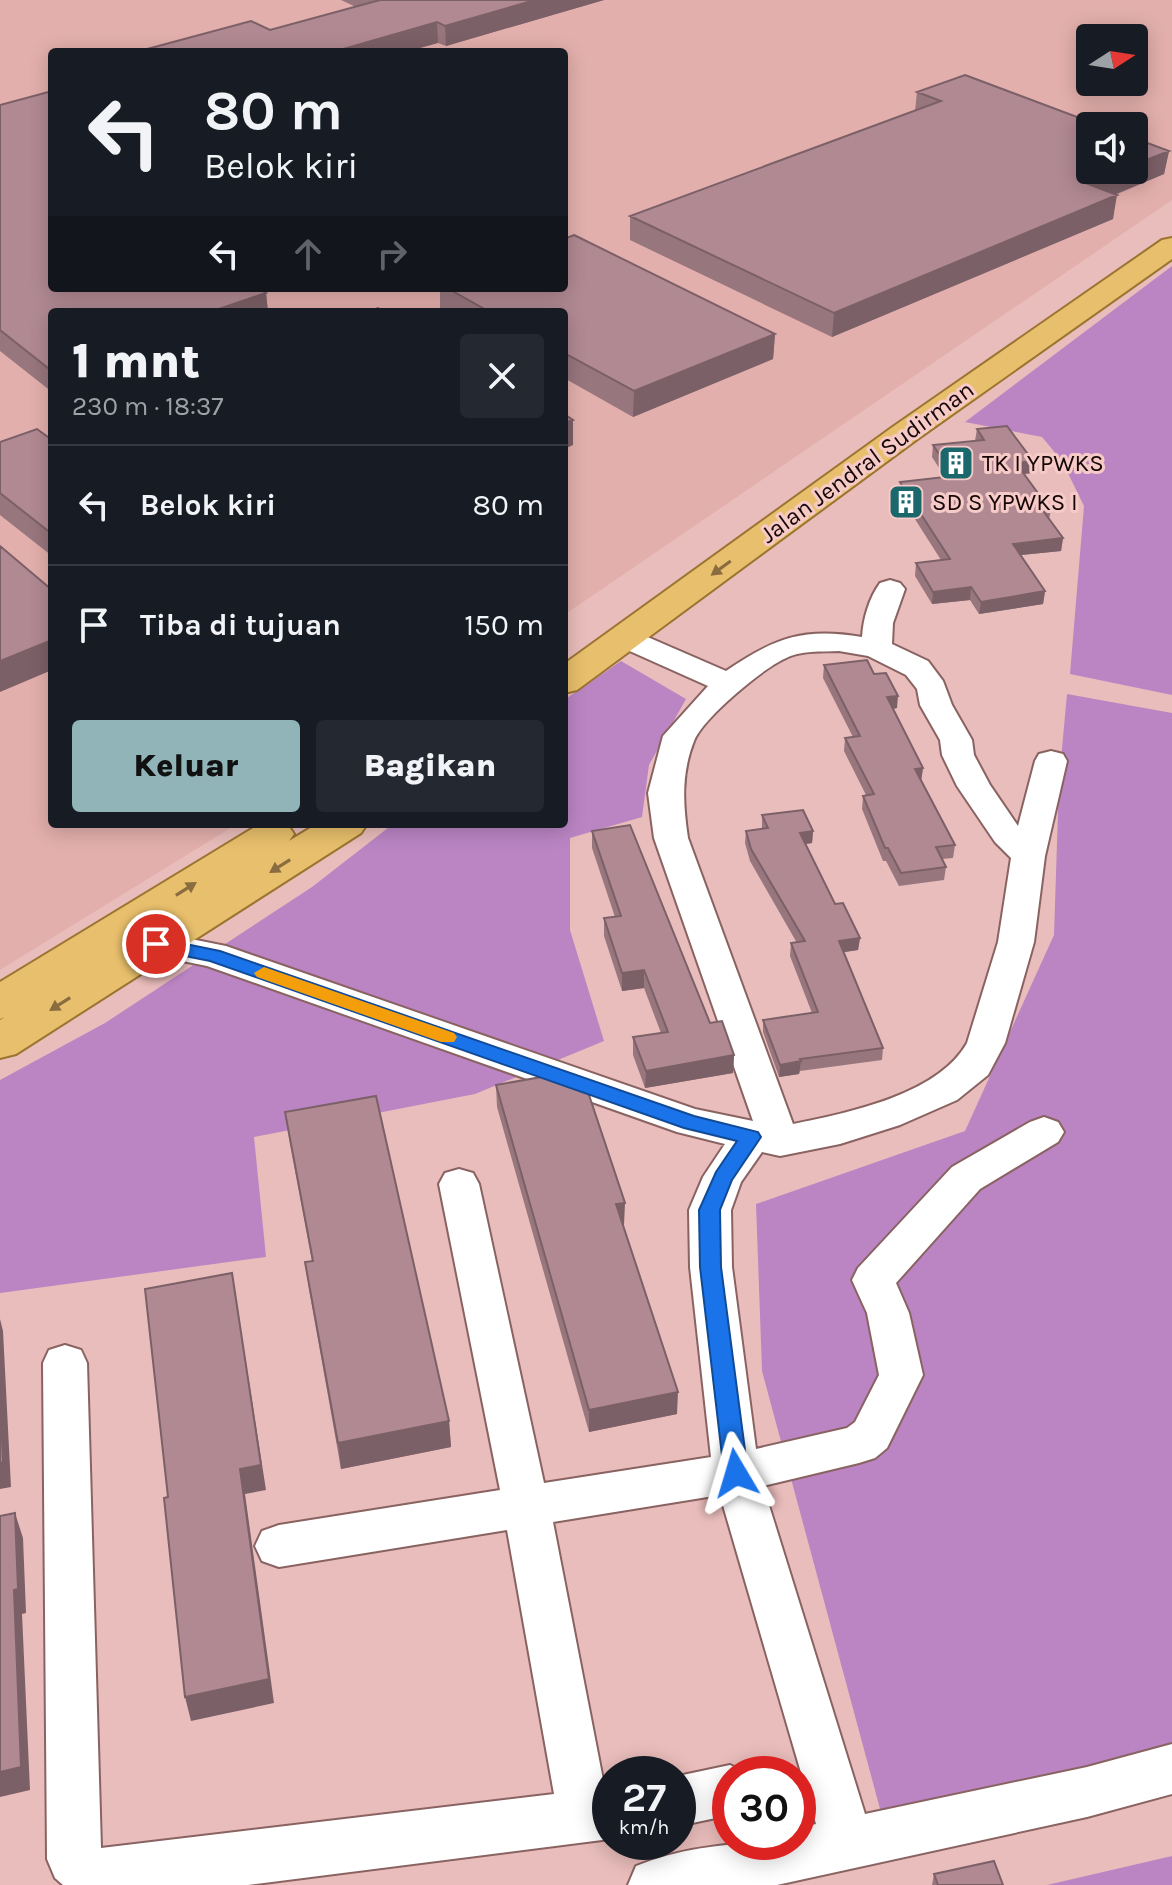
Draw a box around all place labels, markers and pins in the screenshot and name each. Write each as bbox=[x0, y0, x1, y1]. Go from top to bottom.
building icon: TK I YPWKS bbox=[937, 444, 975, 482]
place label: TK I YPWKS bbox=[982, 449, 1104, 477]
building icon: SD S YPWKS I bbox=[887, 483, 925, 521]
place label: SD S YPWKS I bbox=[932, 488, 1078, 516]
pin bbox=[122, 910, 190, 978]

